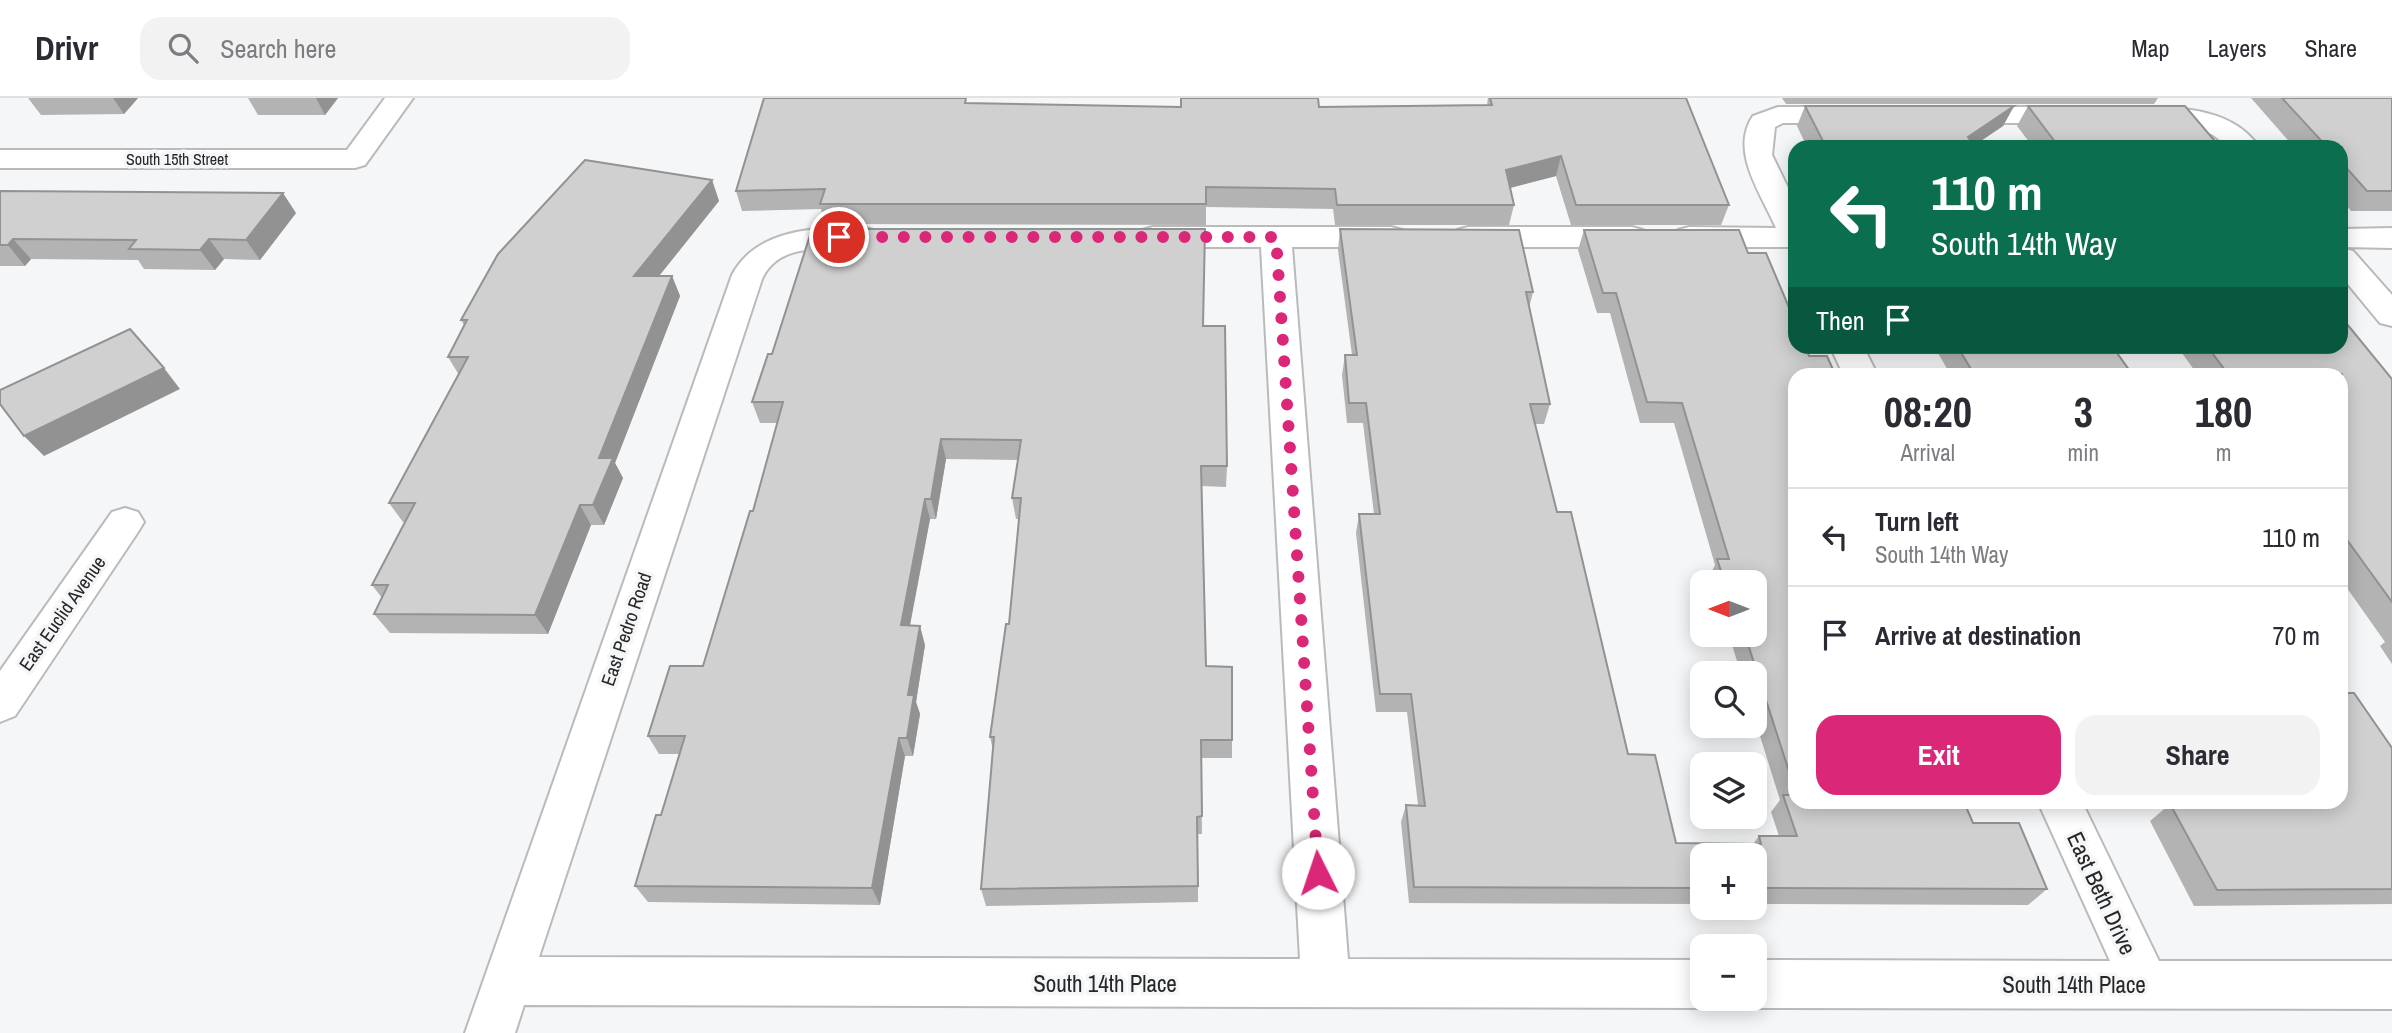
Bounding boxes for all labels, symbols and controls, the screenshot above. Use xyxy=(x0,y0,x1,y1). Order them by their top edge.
search box xyxy=(140,17,630,80)
text: Drivr xyxy=(35,26,98,70)
icon: search xyxy=(164,29,202,67)
text: Search here xyxy=(220,31,336,66)
text: Map xyxy=(2131,32,2169,64)
text: Layers xyxy=(2207,32,2266,64)
text: Share xyxy=(2304,32,2357,64)
street label: South 15th Street xyxy=(126,148,228,170)
text: 110 m xyxy=(1931,159,2043,225)
icon: left xyxy=(1816,168,1907,259)
pin xyxy=(809,207,869,267)
icon: arrive xyxy=(820,218,858,256)
text: South 14th Way xyxy=(1931,222,2117,265)
icon: arrive xyxy=(1879,301,1917,339)
text: Then xyxy=(1816,303,1865,338)
text: 08:20 xyxy=(1884,384,1972,440)
text: 3 xyxy=(2074,384,2093,440)
text: 180 xyxy=(2195,384,2252,440)
text: Arrival xyxy=(1901,437,1955,468)
text: min xyxy=(2068,437,2099,468)
text: m xyxy=(2216,437,2231,468)
text: Turn left xyxy=(1875,504,1959,539)
icon: left xyxy=(1816,518,1854,556)
text: 110 m xyxy=(2262,520,2320,555)
text: South 14th Way xyxy=(1875,539,2009,570)
street label: East Euclid Avenue xyxy=(13,550,111,676)
street label: East Pedro Road xyxy=(594,569,658,689)
north arrow xyxy=(1690,570,1768,648)
map controls xyxy=(1690,570,1767,1011)
icon: arrive xyxy=(1816,616,1854,654)
text: Arrive at destination xyxy=(1875,618,2081,653)
text: 70 m xyxy=(2273,618,2320,653)
button: search xyxy=(1690,661,1767,738)
button: Exit xyxy=(1816,715,2061,795)
button: Share xyxy=(2075,715,2320,795)
button: layers xyxy=(1690,752,1767,829)
street label: East Beth Drive xyxy=(2060,827,2144,959)
position arrow xyxy=(1281,836,1355,910)
button: + xyxy=(1690,843,1767,920)
button: − xyxy=(1690,934,1767,1011)
street label: South 14th Place xyxy=(1033,968,1177,999)
street label: South 14th Place xyxy=(2002,969,2146,1000)

